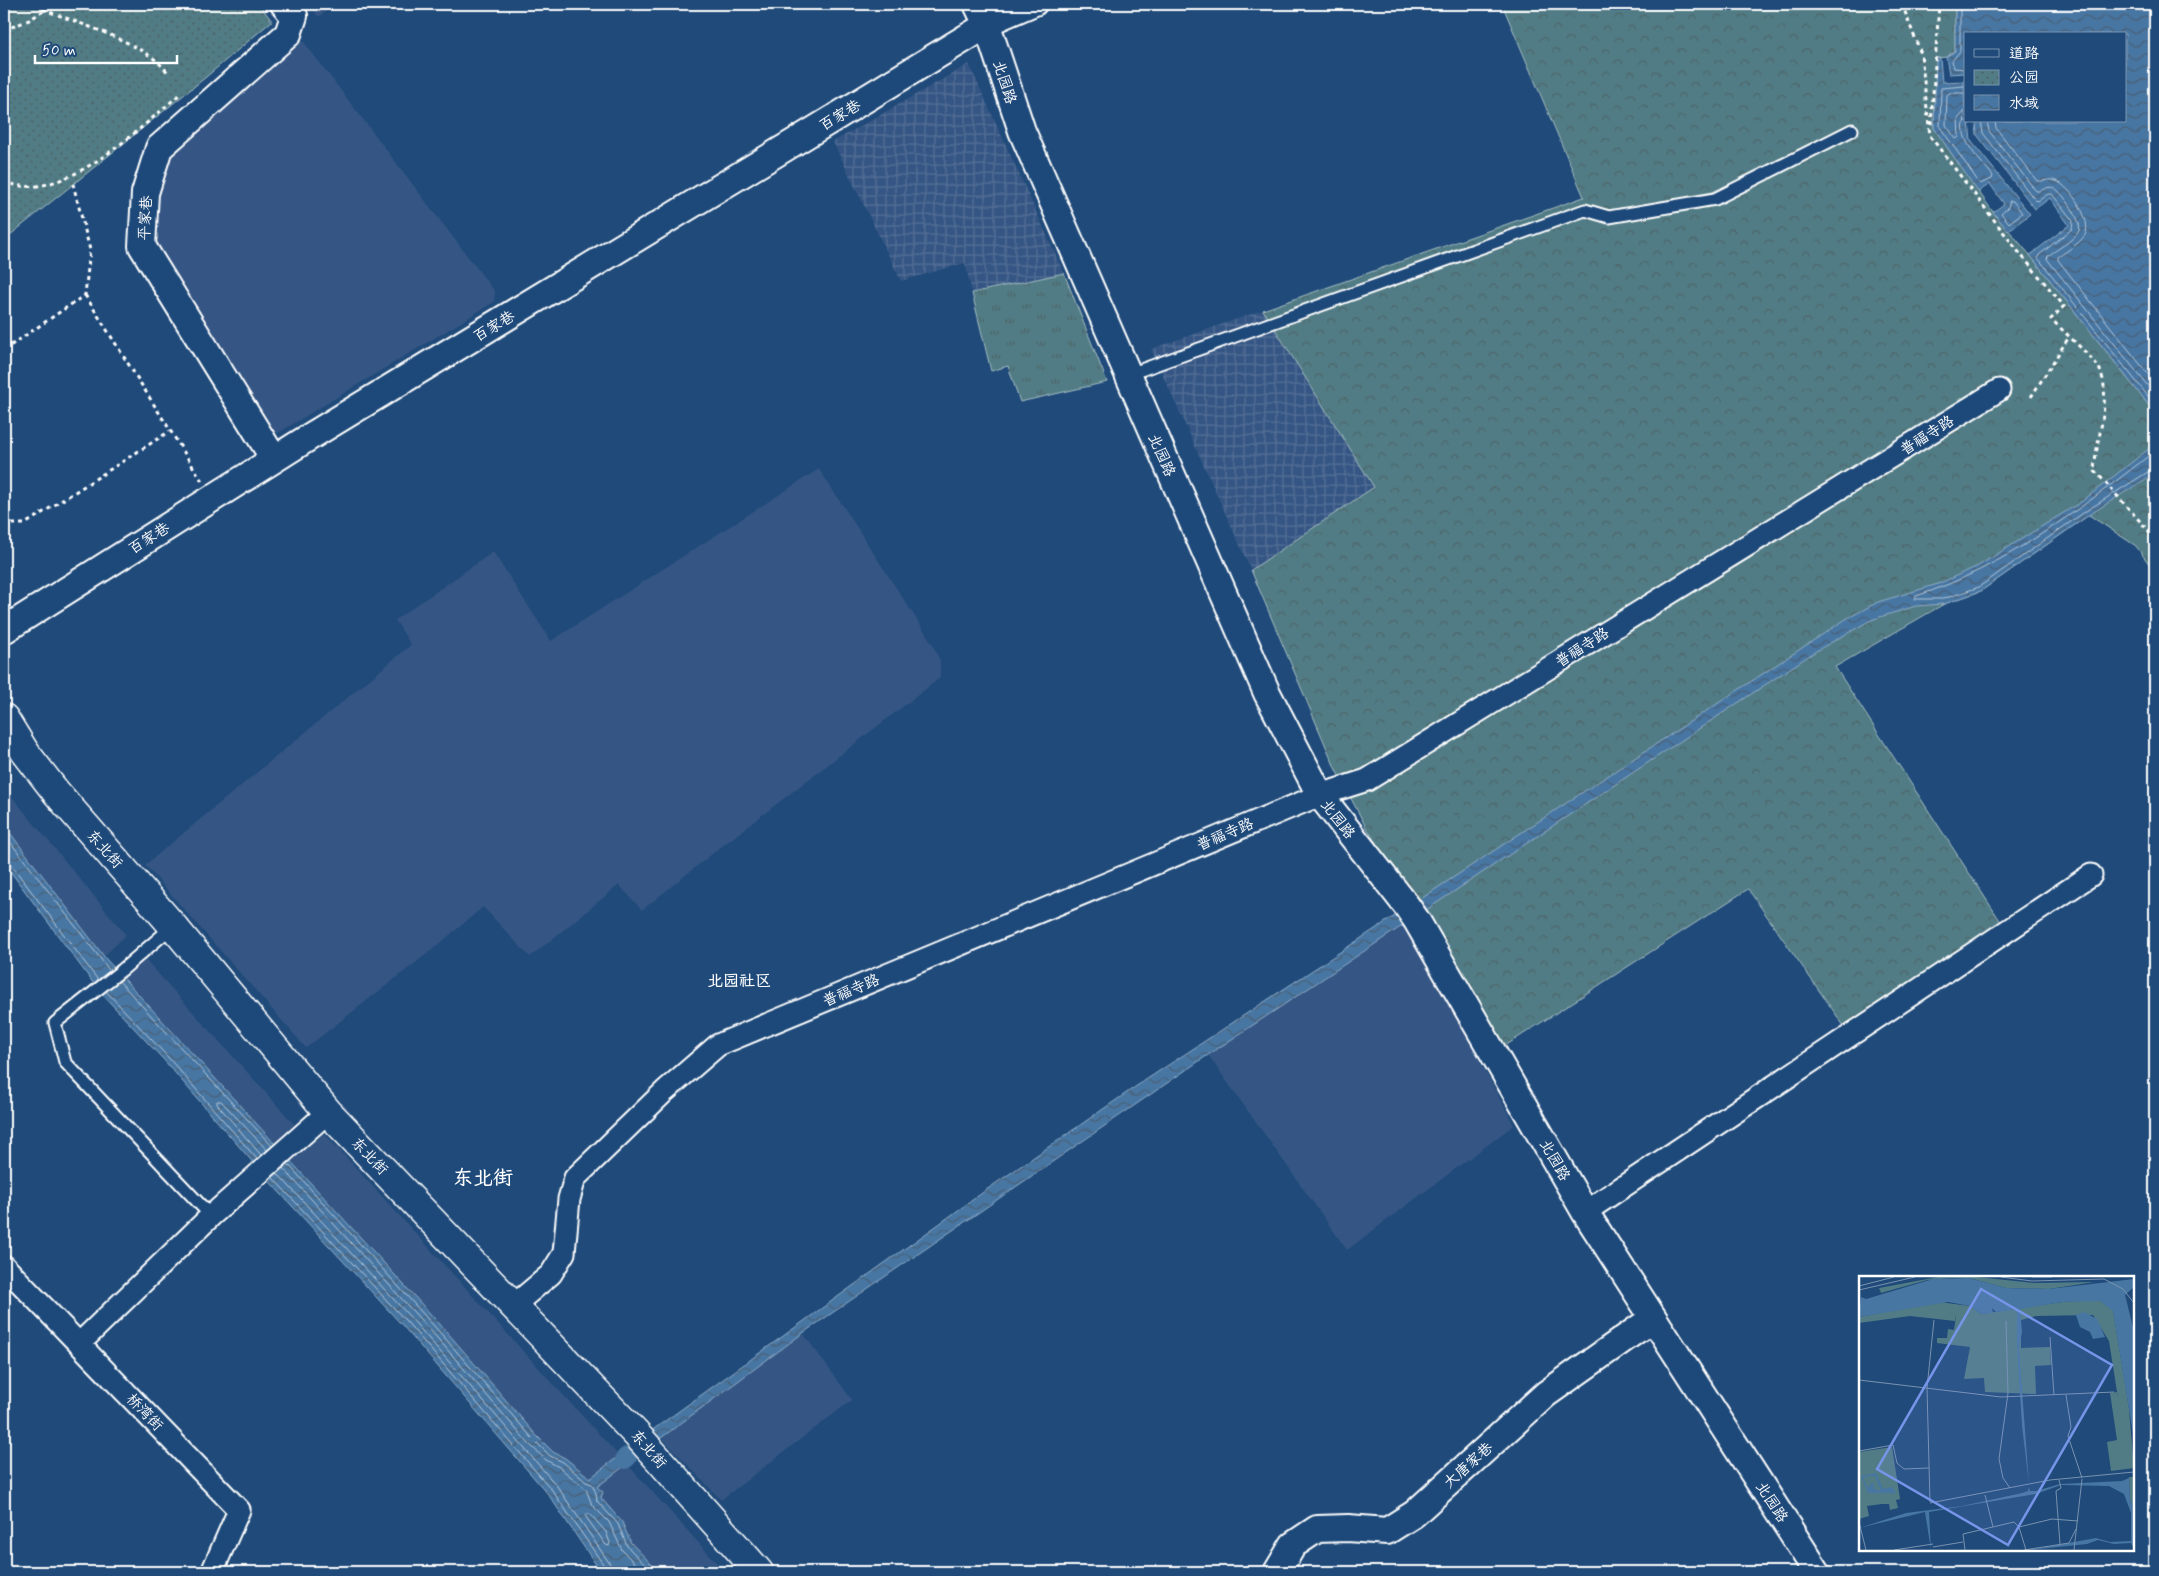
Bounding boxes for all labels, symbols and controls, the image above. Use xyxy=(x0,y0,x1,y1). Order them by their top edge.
scale bar xyxy=(35,32,178,64)
legend xyxy=(1964,32,2126,122)
text: 50 m xyxy=(42,41,76,61)
text: 道路 xyxy=(2009,44,2039,64)
street label: 北园路 xyxy=(988,58,1021,107)
text: 公园 xyxy=(2009,68,2039,88)
text: 水域 xyxy=(2009,94,2039,114)
street label: 百家巷 xyxy=(816,96,865,136)
street label: 平家巷 xyxy=(135,195,157,241)
street label: 百家巷 xyxy=(470,307,519,347)
street label: 普福寺路 xyxy=(1897,411,1958,460)
street label: 北园路 xyxy=(1143,431,1179,480)
street label: 百家巷 xyxy=(125,518,174,559)
street label: 普福寺路 xyxy=(1552,623,1613,672)
street label: 北园路 xyxy=(1315,796,1359,844)
street label: 普福寺路 xyxy=(1194,814,1257,856)
street label: 东北街 xyxy=(82,826,127,873)
street label: 普福寺路 xyxy=(820,970,883,1012)
district label: 北园社区 xyxy=(707,971,771,992)
street label: 东北街 xyxy=(346,1134,392,1180)
street label: 北园路 xyxy=(1534,1136,1574,1185)
district label: 东北街 xyxy=(453,1165,513,1192)
inset map xyxy=(1859,1276,2134,1551)
street label: 桥湾街 xyxy=(121,1390,167,1436)
street label: 东北街 xyxy=(626,1426,671,1473)
street label: 大唐家巷 xyxy=(1440,1438,1498,1493)
street label: 北园路 xyxy=(1751,1478,1792,1527)

